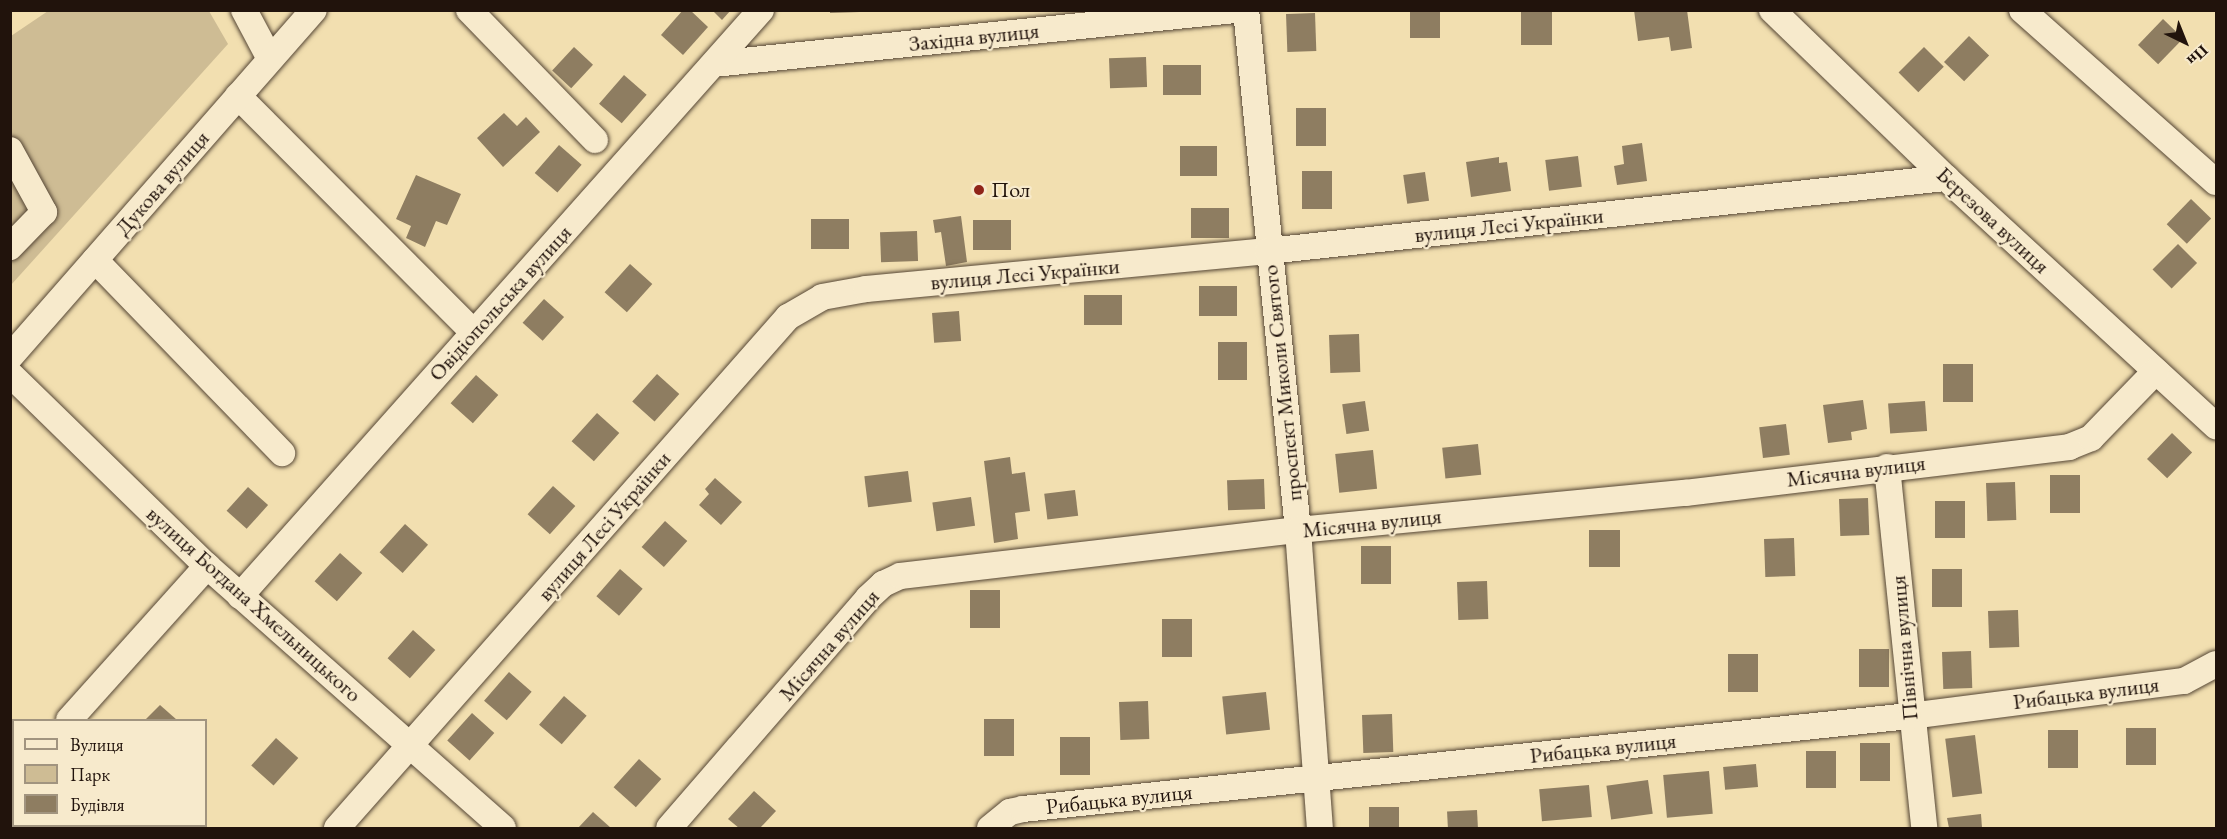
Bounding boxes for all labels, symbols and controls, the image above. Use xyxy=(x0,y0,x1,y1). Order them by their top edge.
north arrow xyxy=(2155,12,2215,72)
street label: Західна вулиця xyxy=(908,17,1040,57)
text: Пн xyxy=(2182,40,2213,71)
street label: Дукова вулиця xyxy=(109,125,215,241)
street label: Березова вулиця xyxy=(1931,161,2055,279)
place label: Пол xyxy=(991,177,1030,203)
marker: Пол xyxy=(972,183,986,197)
street label: вулиця Лесі Українки xyxy=(1413,202,1605,248)
street label: Овідіопольська вулиця xyxy=(423,220,577,386)
street label: вулиця Лесі Українки xyxy=(929,253,1121,295)
street label: проспект Миколи Святого xyxy=(1256,264,1308,502)
street label: вулиця Лесі Українки xyxy=(532,446,676,606)
street label: Місячна вулиця xyxy=(1785,449,1927,493)
street label: вулиця Богдана Хмельницького xyxy=(141,501,367,707)
street label: Місячна вулиця xyxy=(1301,503,1443,543)
street label: Північна вулиця xyxy=(1885,574,1923,722)
street label: Місячна вулиця xyxy=(773,584,885,706)
street label: Рибацька вулиця xyxy=(2011,671,2161,715)
legend xyxy=(12,719,207,827)
street label: Рибацька вулиця xyxy=(1528,727,1678,769)
text: Вулиця xyxy=(70,733,123,756)
text: Парк xyxy=(70,763,110,786)
street label: Рибацька вулиця xyxy=(1044,778,1194,820)
text: Будівля xyxy=(70,793,125,816)

